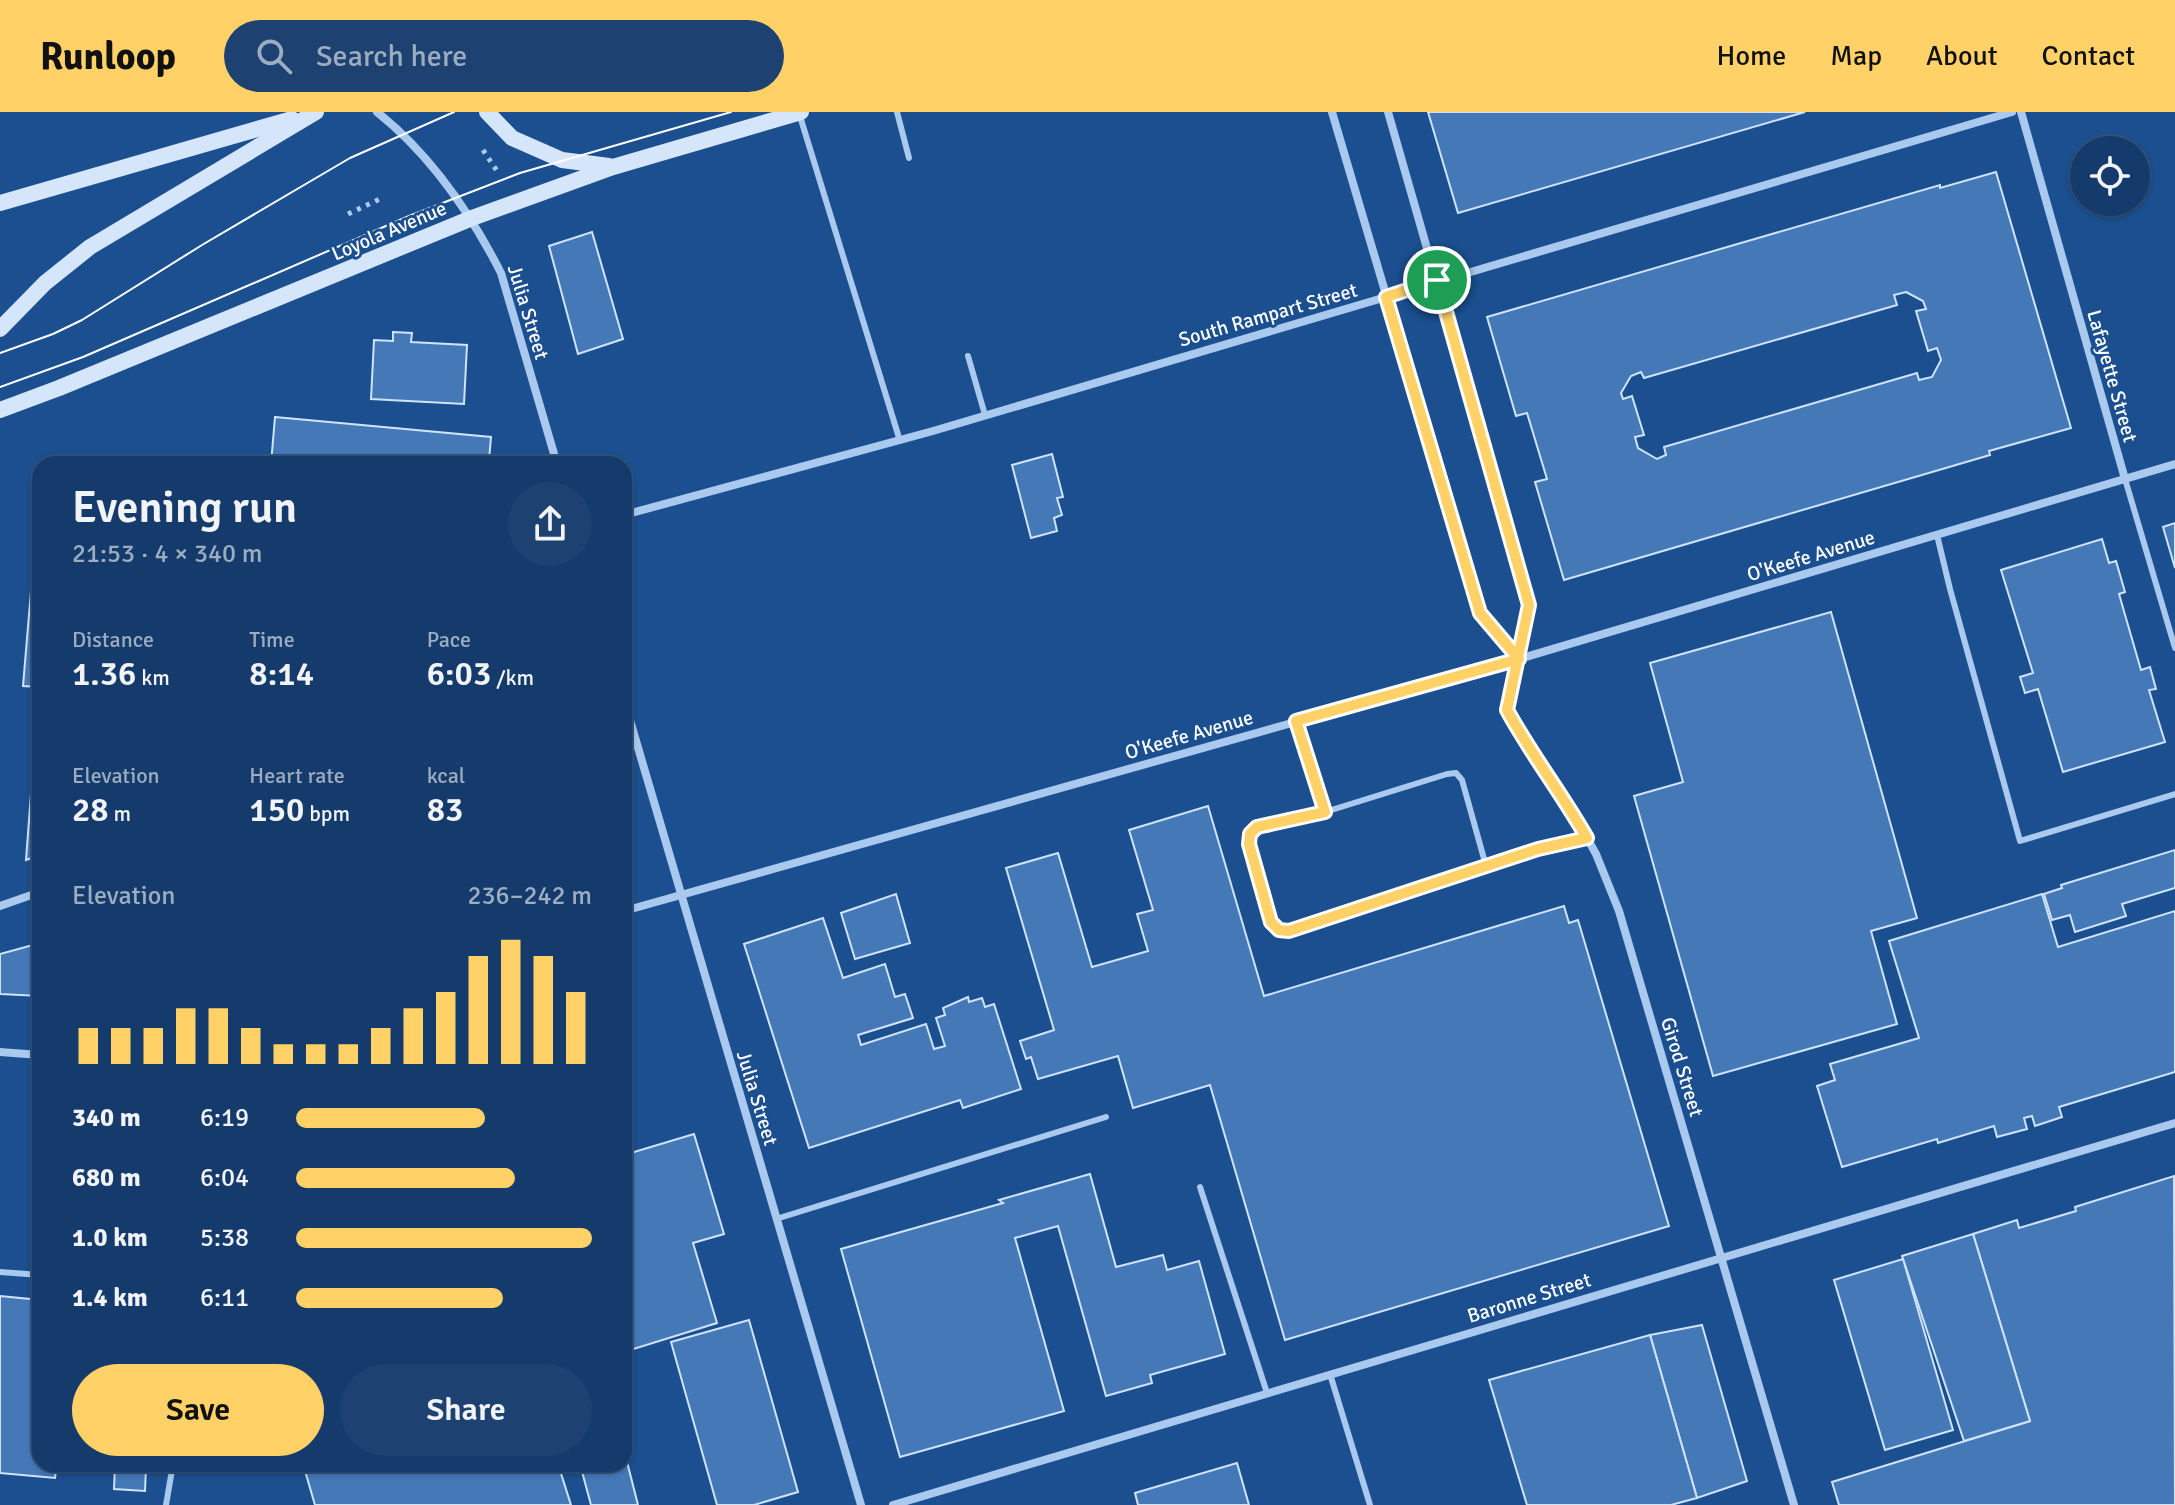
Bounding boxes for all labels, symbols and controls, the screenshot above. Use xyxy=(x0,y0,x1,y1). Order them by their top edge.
search box xyxy=(224,20,784,92)
text: Runloop xyxy=(40,33,176,80)
icon: search xyxy=(252,34,296,78)
text: Search here xyxy=(316,38,467,75)
text: Home xyxy=(1717,39,1786,73)
text: Map xyxy=(1830,39,1882,73)
text: About xyxy=(1926,39,1998,73)
text: Contact xyxy=(2042,39,2135,73)
map controls xyxy=(2070,136,2150,216)
button: locate xyxy=(2070,136,2150,216)
street label: Loyola Avenue xyxy=(328,196,450,266)
pin xyxy=(1403,246,1471,314)
icon: arrive xyxy=(1415,258,1459,302)
street label: Julia Street xyxy=(502,262,554,362)
street label: South Rampart Street xyxy=(1176,278,1360,352)
street label: Lafayette Street xyxy=(2081,307,2143,445)
text: Evening run xyxy=(72,481,297,535)
button: share xyxy=(508,482,592,566)
street label: O'Keefe Avenue xyxy=(1744,525,1878,587)
text: 21:53 · 4 × 340 m xyxy=(72,538,263,570)
text: Distance xyxy=(72,626,154,653)
text: Time xyxy=(249,626,295,653)
text: Pace xyxy=(427,626,471,653)
text: 1.36 xyxy=(72,653,136,695)
text: 8:14 xyxy=(249,653,314,695)
text: 6:03 xyxy=(427,653,491,695)
text: km xyxy=(136,664,170,691)
text: /km xyxy=(491,664,534,691)
street label: O'Keefe Avenue xyxy=(1122,705,1256,765)
text: Elevation xyxy=(72,762,160,789)
text: Heart rate xyxy=(249,762,345,789)
text: kcal xyxy=(427,762,465,789)
text: 28 xyxy=(72,789,109,831)
text: 150 xyxy=(249,789,304,831)
text: 83 xyxy=(427,789,463,831)
text: m xyxy=(109,800,131,827)
text: bpm xyxy=(304,800,350,827)
text: Elevation xyxy=(72,880,176,912)
text: 236–242 m xyxy=(468,880,592,912)
street label: Girod Street xyxy=(1655,1014,1709,1120)
street label: Julia Street xyxy=(731,1048,783,1148)
text: 340 m xyxy=(72,1102,141,1134)
text: 6:19 xyxy=(200,1102,249,1134)
text: 680 m xyxy=(72,1162,141,1194)
text: 6:04 xyxy=(200,1162,249,1194)
text: 1.0 km xyxy=(72,1222,148,1254)
text: 5:38 xyxy=(200,1222,249,1254)
street label: Baronne Street xyxy=(1464,1267,1594,1329)
text: 1.4 km xyxy=(72,1282,148,1314)
text: 6:11 xyxy=(200,1282,249,1314)
button: Save xyxy=(72,1364,324,1456)
button: Share xyxy=(340,1364,592,1456)

